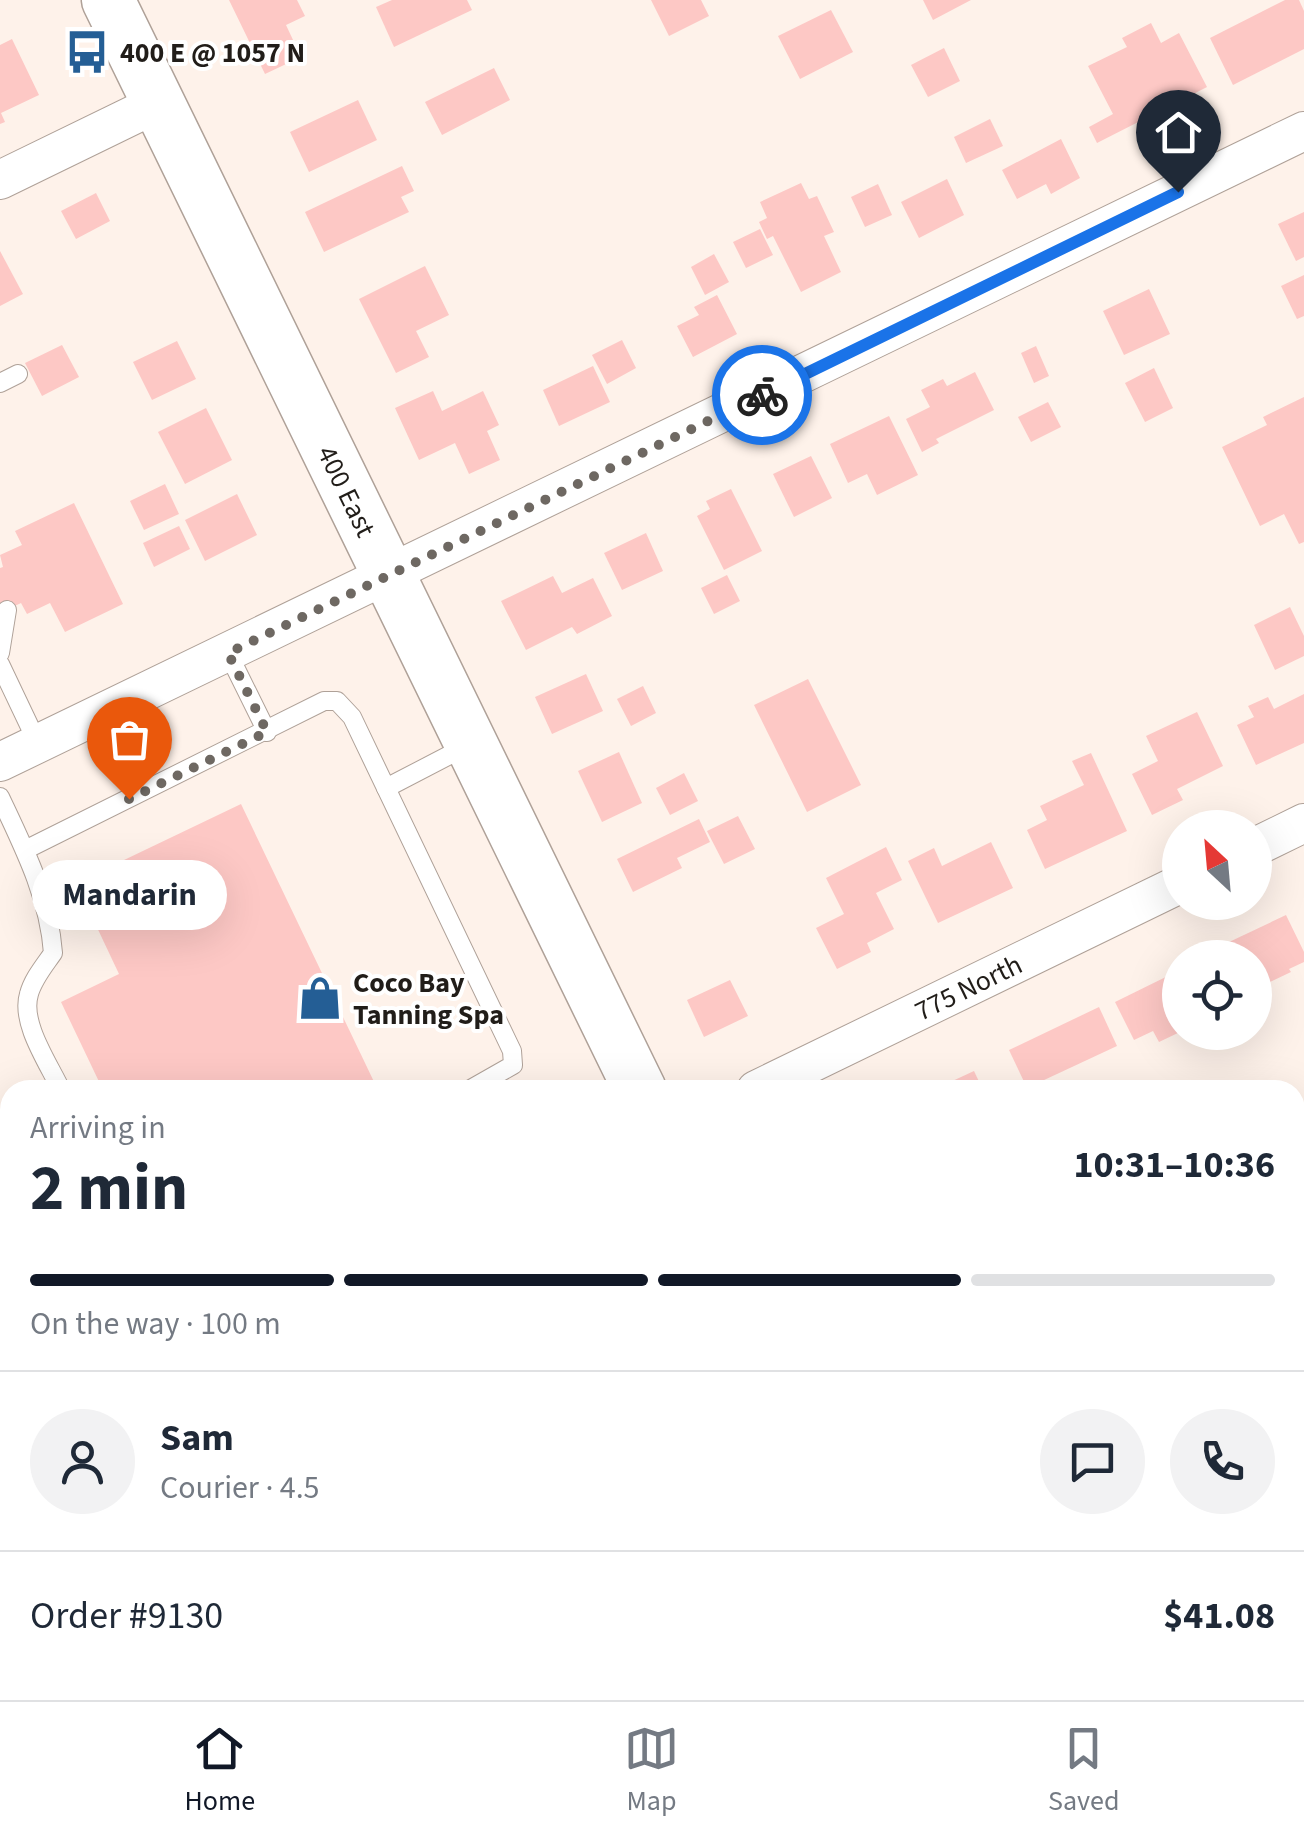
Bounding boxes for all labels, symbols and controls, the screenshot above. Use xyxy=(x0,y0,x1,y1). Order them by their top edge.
bus stop icon: 400 E @ 1057 N xyxy=(63,28,111,76)
place label: 400 E @ 1057 N xyxy=(120,33,305,73)
pin xyxy=(1136,90,1221,193)
icon: home xyxy=(1151,105,1206,160)
courier xyxy=(712,345,812,445)
icon: bike xyxy=(735,368,790,423)
street label: 400 East xyxy=(307,439,386,544)
pin xyxy=(87,697,172,800)
icon: bag xyxy=(102,712,157,767)
north arrow xyxy=(1162,810,1272,920)
map controls xyxy=(1162,810,1272,1050)
callout: Mandarin xyxy=(32,859,226,929)
text: Mandarin xyxy=(62,872,197,918)
button: locate xyxy=(1162,940,1272,1050)
street label: 775 North xyxy=(908,945,1029,1031)
place label: Coco Bay Tanning Spa xyxy=(353,963,504,1035)
shop icon: Coco Bay Tanning Spa xyxy=(296,974,344,1022)
text: Arriving in xyxy=(30,1105,166,1151)
text: 10:31–10:36 xyxy=(1073,1138,1275,1192)
text: 2 min xyxy=(30,1142,188,1235)
text: On the way · 100 m xyxy=(30,1301,281,1347)
button: person xyxy=(30,1409,135,1514)
button: chat xyxy=(1040,1409,1145,1514)
button: phone xyxy=(1170,1409,1275,1514)
text: Sam xyxy=(160,1411,234,1465)
text: Courier · 4.5 xyxy=(160,1465,320,1511)
text: Order #9130 xyxy=(30,1589,223,1643)
text: $41.08 xyxy=(1163,1589,1275,1643)
tab: Home xyxy=(184,1721,255,1821)
tab: Map xyxy=(624,1721,679,1821)
tab: Saved xyxy=(1048,1721,1119,1821)

